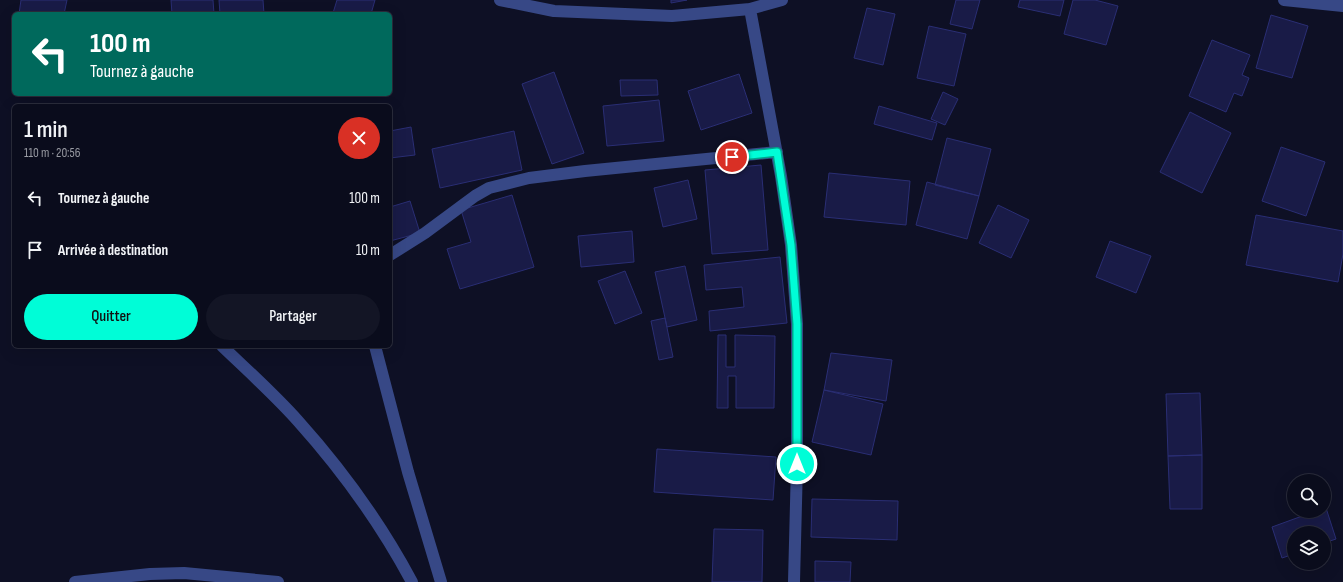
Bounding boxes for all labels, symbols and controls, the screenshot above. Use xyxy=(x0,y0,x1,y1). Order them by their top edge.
text: 100 m xyxy=(90,27,151,60)
icon: left xyxy=(24,28,76,80)
text: Tournez à gauche xyxy=(90,61,194,82)
text: 1 min xyxy=(24,115,68,144)
button: close xyxy=(338,117,380,159)
pin xyxy=(715,140,749,174)
text: 110 m · 20:56 xyxy=(24,145,80,161)
icon: arrive xyxy=(721,146,743,168)
icon: left xyxy=(24,187,46,209)
text: Tournez à gauche xyxy=(58,189,149,208)
text: 100 m xyxy=(349,189,380,208)
icon: arrive xyxy=(24,239,46,261)
text: Arrivée à destination xyxy=(58,241,168,260)
text: 10 m xyxy=(356,241,380,260)
button: Quitter xyxy=(24,294,198,340)
button: Partager xyxy=(206,294,380,340)
position arrow xyxy=(776,443,818,485)
map controls xyxy=(1287,474,1331,570)
button: search xyxy=(1287,474,1331,518)
button: layers xyxy=(1287,526,1331,570)

